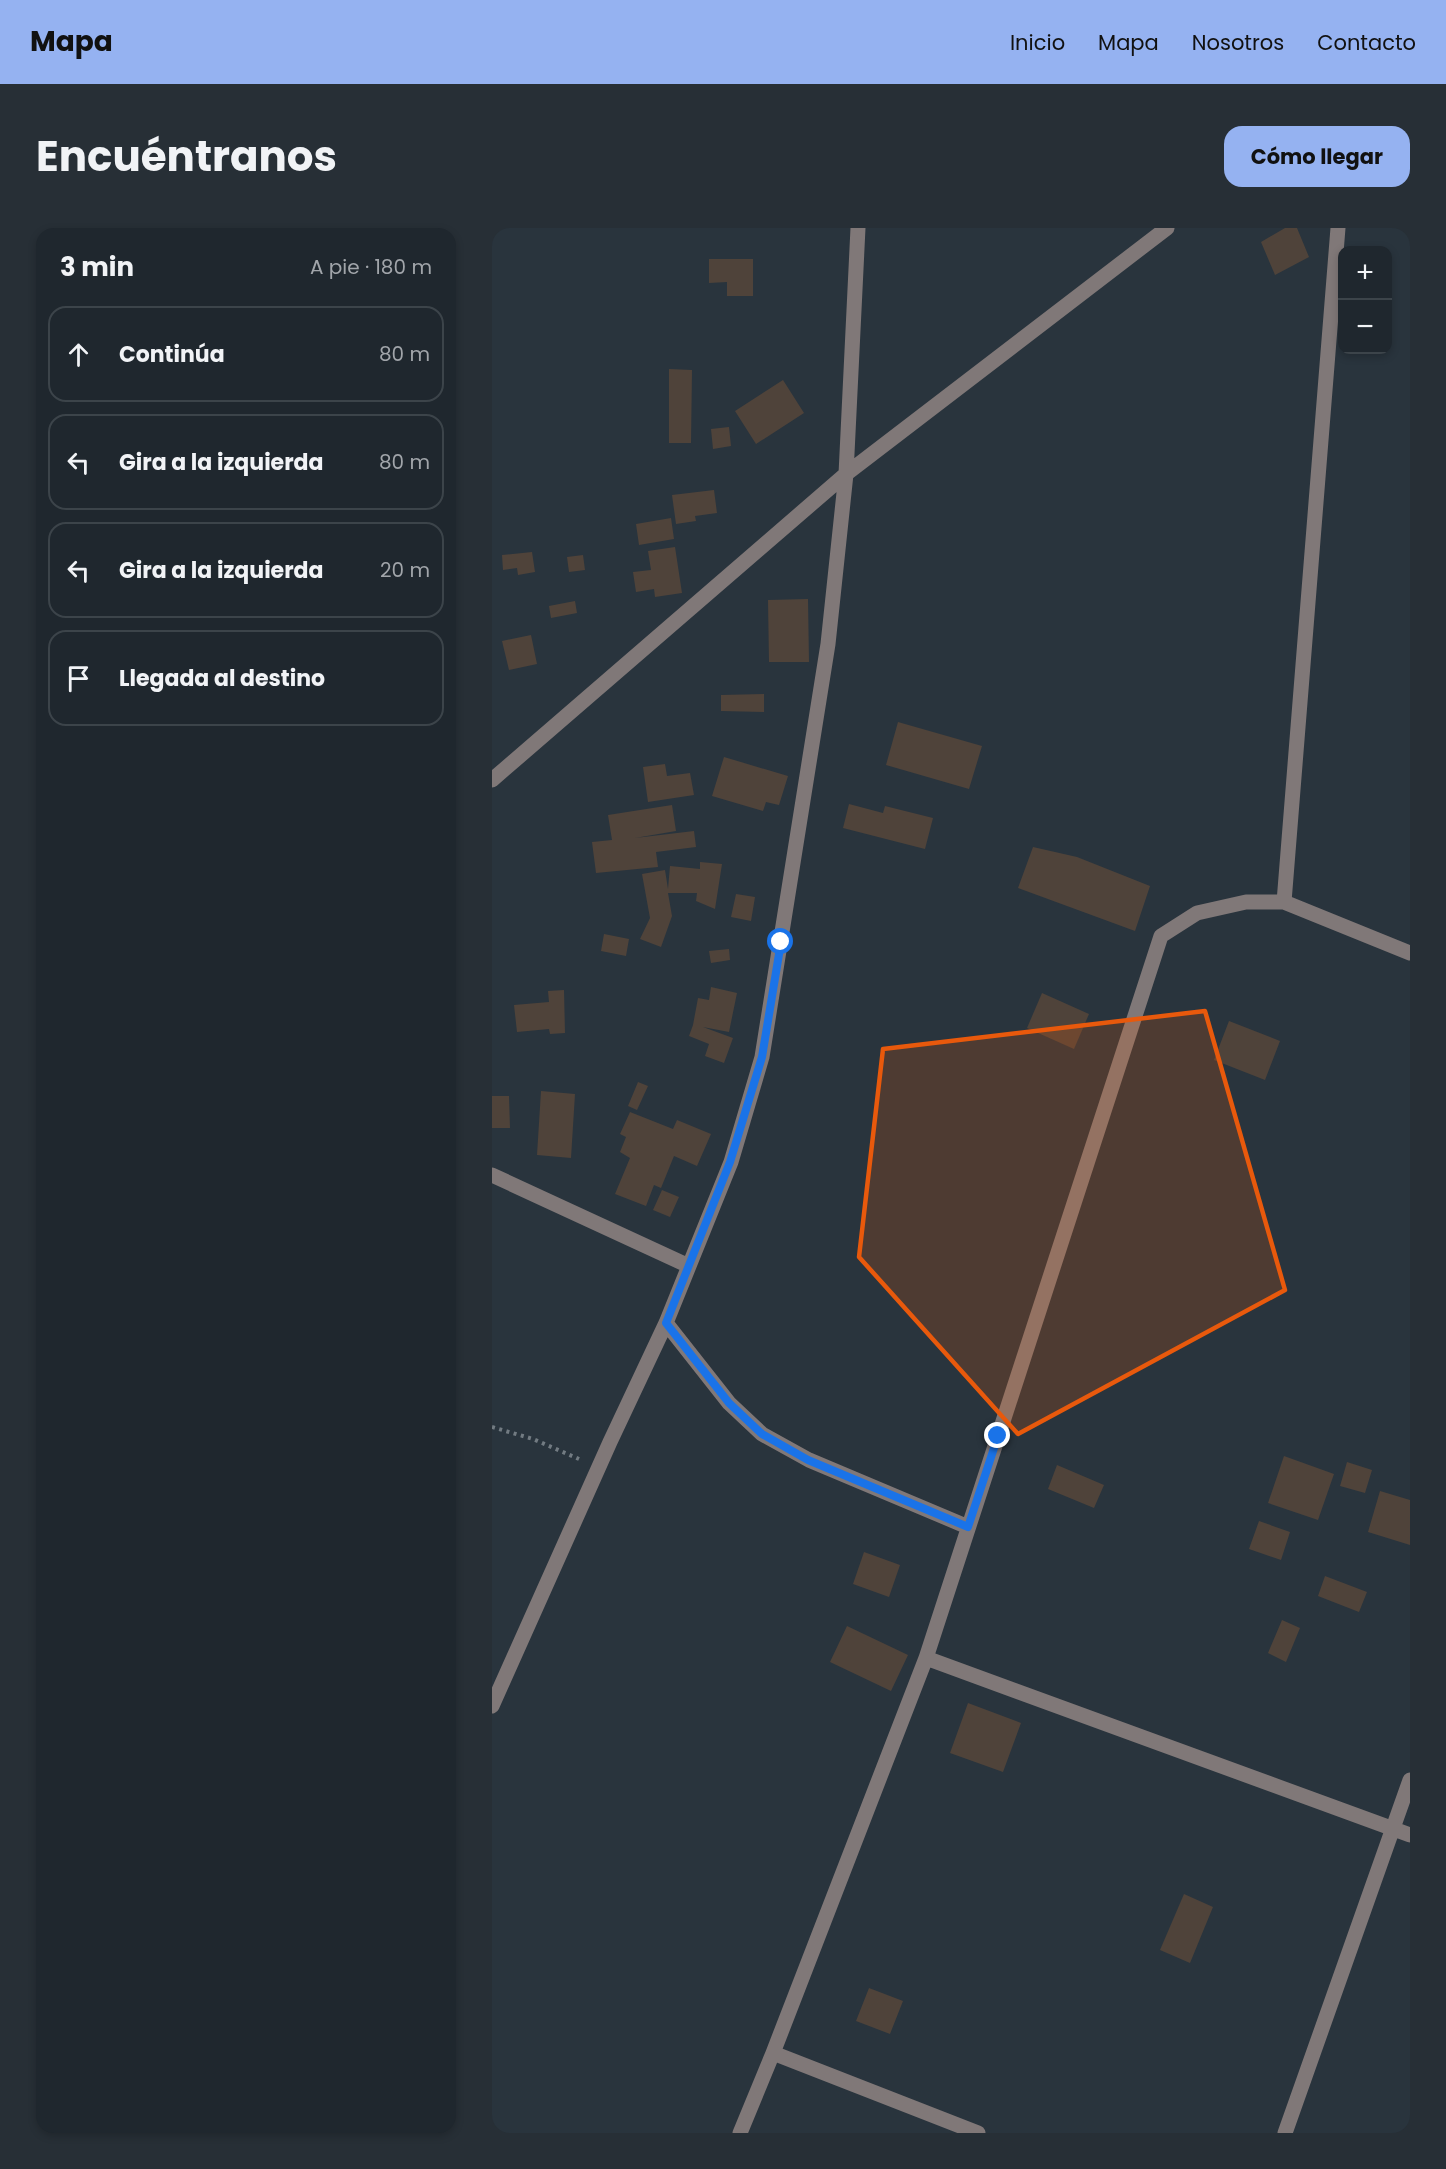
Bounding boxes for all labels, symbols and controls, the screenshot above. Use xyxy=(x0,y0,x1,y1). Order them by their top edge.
text: Mapa xyxy=(30,22,113,61)
text: Inicio xyxy=(1010,28,1065,57)
text: Mapa xyxy=(1098,28,1159,57)
text: Nosotros xyxy=(1192,28,1284,57)
text: Contacto xyxy=(1317,28,1416,57)
button: Cómo llegar xyxy=(1224,126,1410,187)
text: Encuéntranos xyxy=(36,127,337,186)
map controls xyxy=(1338,246,1392,354)
button: + xyxy=(1338,246,1392,300)
text: 3 min xyxy=(60,249,134,285)
text: A pie · 180 m xyxy=(310,253,432,281)
button: − xyxy=(1338,300,1392,354)
icon: ahead xyxy=(62,338,95,371)
text: Continúa xyxy=(119,339,225,370)
text: 80 m xyxy=(379,340,430,368)
icon: left xyxy=(62,446,95,479)
text: Gira a la izquierda xyxy=(119,447,323,478)
text: 80 m xyxy=(379,448,430,476)
icon: left xyxy=(62,554,95,587)
text: Gira a la izquierda xyxy=(119,555,323,586)
text: 20 m xyxy=(380,556,430,584)
icon: arrive xyxy=(62,662,95,695)
text: Llegada al destino xyxy=(119,663,325,694)
route start xyxy=(767,928,793,954)
route end xyxy=(984,1422,1010,1448)

